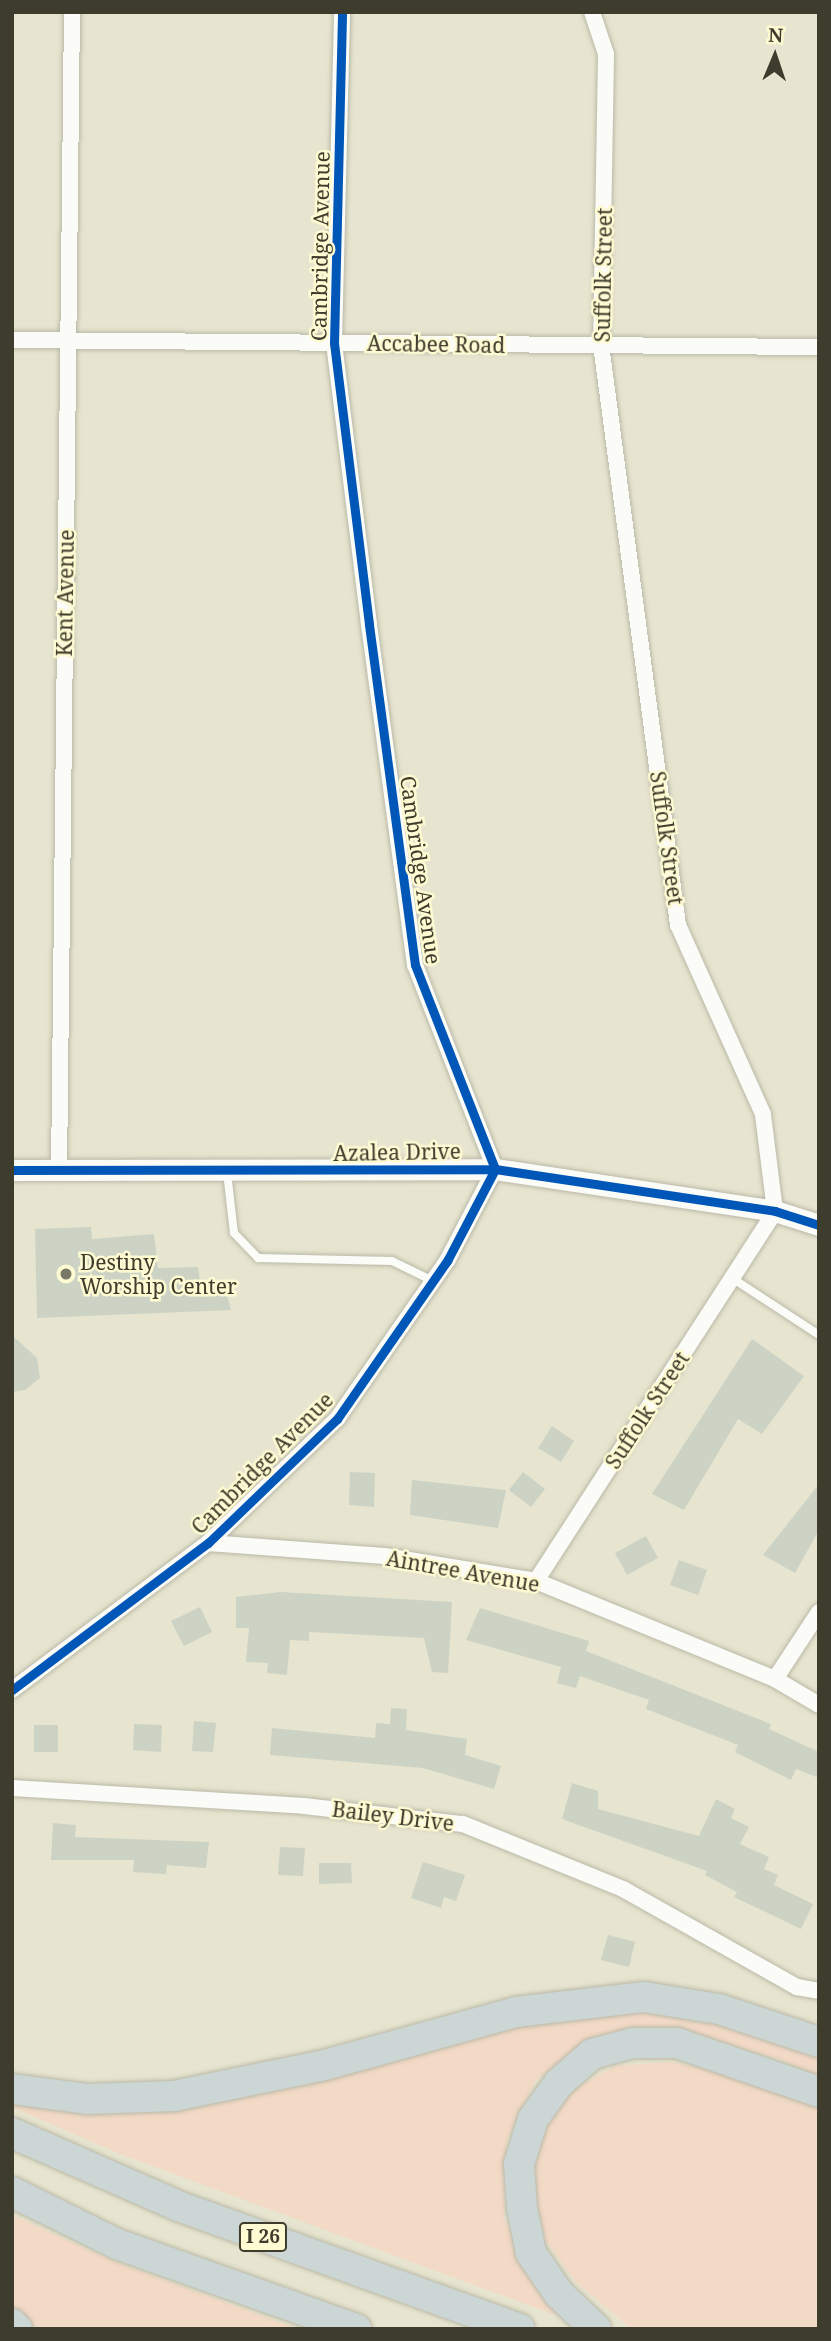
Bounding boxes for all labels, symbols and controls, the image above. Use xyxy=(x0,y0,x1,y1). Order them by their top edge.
north arrow xyxy=(740,21,810,91)
text: N xyxy=(768,22,784,48)
street label: Cambridge Avenue xyxy=(306,151,334,341)
street label: Suffolk Street xyxy=(589,208,617,342)
street label: Accabee Road xyxy=(367,330,505,358)
street label: Kent Avenue xyxy=(51,529,79,657)
street label: Suffolk Street xyxy=(645,770,689,906)
street label: Cambridge Avenue xyxy=(395,774,447,966)
street label: Azalea Drive xyxy=(333,1138,461,1166)
place label: Destiny Worship Center xyxy=(80,1249,237,1299)
marker: Destiny Worship Center xyxy=(58,1266,74,1282)
street label: Suffolk Street xyxy=(600,1347,694,1473)
street label: Cambridge Avenue xyxy=(186,1387,338,1539)
street label: Aintree Avenue xyxy=(384,1545,542,1597)
street label: Bailey Drive xyxy=(331,1796,455,1836)
road number: I 26 xyxy=(238,2222,288,2252)

